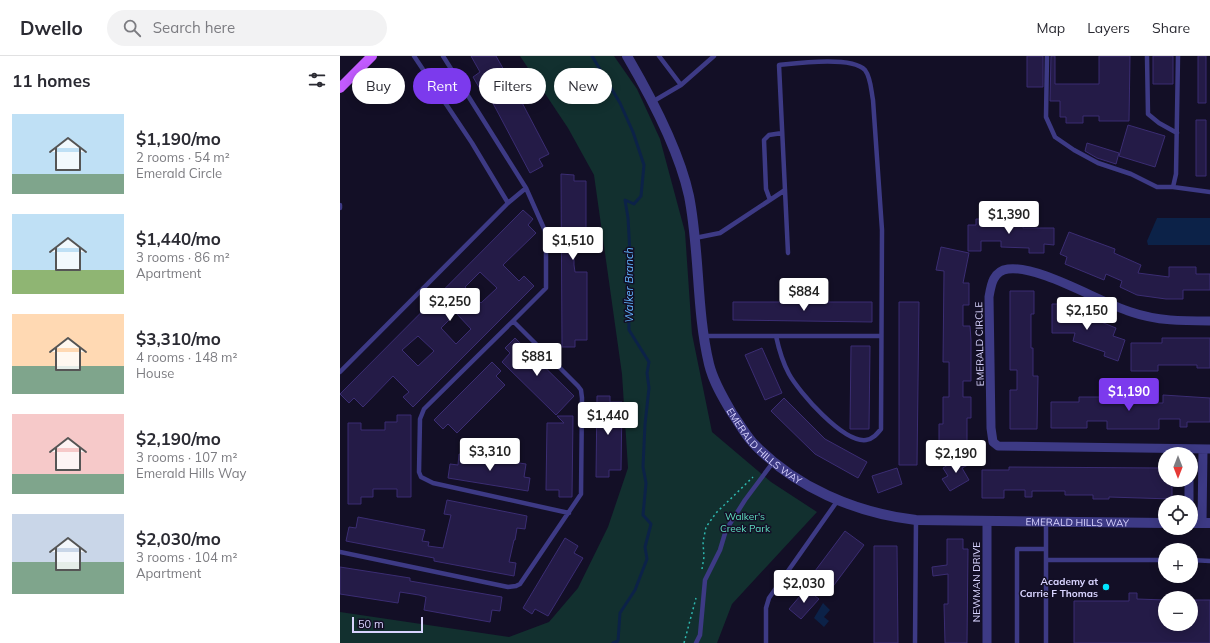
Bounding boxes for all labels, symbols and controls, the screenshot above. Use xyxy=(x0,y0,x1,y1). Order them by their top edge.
search box xyxy=(107,10,387,46)
text: Dwello xyxy=(20,16,83,40)
icon: search xyxy=(121,17,143,39)
text: Search here xyxy=(153,18,235,37)
text: Map xyxy=(1036,19,1065,37)
text: Layers xyxy=(1087,19,1130,37)
text: Share xyxy=(1152,19,1190,37)
chip: Buy xyxy=(352,68,405,104)
chip: Rent xyxy=(413,68,471,104)
chip: Filters xyxy=(479,68,546,104)
chip: New xyxy=(554,68,612,104)
icon: filters xyxy=(306,69,328,91)
text: 11 homes xyxy=(12,70,91,91)
text: $1,190/mo xyxy=(136,128,221,149)
icon: home xyxy=(44,130,92,178)
text: 2 rooms · 54 m² xyxy=(136,149,230,165)
text: Emerald Circle xyxy=(136,165,222,181)
pin: $1,390 xyxy=(976,201,1042,235)
text: $1,390 xyxy=(988,206,1030,222)
pin: $1,510 xyxy=(540,227,606,261)
text: $1,440/mo xyxy=(136,228,221,249)
icon: home xyxy=(44,230,92,278)
text: $1,510 xyxy=(552,232,594,248)
water label: Walker Branch xyxy=(622,247,636,323)
text: 3 rooms · 86 m² xyxy=(136,249,230,265)
text: Apartment xyxy=(136,265,201,281)
pin: $884 xyxy=(780,278,828,312)
text: $884 xyxy=(788,283,820,299)
pin: $2,250 xyxy=(417,288,483,322)
text: $2,250 xyxy=(429,293,471,309)
pin: $2,150 xyxy=(1054,297,1120,331)
street label: EMERALD CIRCLE xyxy=(972,302,987,386)
text: $2,150 xyxy=(1066,302,1108,318)
text: $3,310/mo xyxy=(136,328,221,349)
icon: home xyxy=(44,330,92,378)
pin: $881 xyxy=(513,343,561,377)
text: $881 xyxy=(521,348,553,364)
text: 4 rooms · 148 m² xyxy=(136,349,237,365)
text: House xyxy=(136,365,174,381)
pin: $1,190 xyxy=(1096,378,1162,412)
text: $1,190 xyxy=(1108,383,1150,399)
pin: $1,440 xyxy=(575,402,641,436)
street label: EMERALD HILLS WAY xyxy=(723,406,805,488)
text: $1,440 xyxy=(587,407,629,423)
text: $2,190/mo xyxy=(136,428,221,449)
icon: home xyxy=(44,430,92,478)
pin: $3,310 xyxy=(457,438,523,472)
pin: $2,190 xyxy=(923,440,989,474)
text: $3,310 xyxy=(469,443,511,459)
text: $2,190 xyxy=(935,445,977,461)
north arrow xyxy=(1158,447,1198,487)
map controls xyxy=(1158,447,1198,631)
text: 3 rooms · 107 m² xyxy=(136,449,237,465)
text: Emerald Hills Way xyxy=(136,465,246,481)
button: locate xyxy=(1158,495,1198,535)
park label: Walker's Creek Park xyxy=(720,510,771,535)
street label: EMERALD HILLS WAY xyxy=(1025,515,1130,530)
text: $2,030/mo xyxy=(136,528,221,549)
icon: home xyxy=(44,530,92,578)
street label: NEWMAN DRIVE xyxy=(970,542,983,622)
button: + xyxy=(1158,543,1198,583)
text: 3 rooms · 104 m² xyxy=(136,549,237,565)
text: Apartment xyxy=(136,565,201,581)
pin: $2,030 xyxy=(771,570,837,604)
text: $2,030 xyxy=(783,575,825,591)
place label: Academy at Carrie F Thomas xyxy=(1020,575,1098,600)
marker: Academy at Carrie F Thomas xyxy=(1101,582,1111,592)
button: − xyxy=(1158,591,1198,631)
scale bar xyxy=(352,615,423,634)
text: 50 m xyxy=(358,617,384,631)

